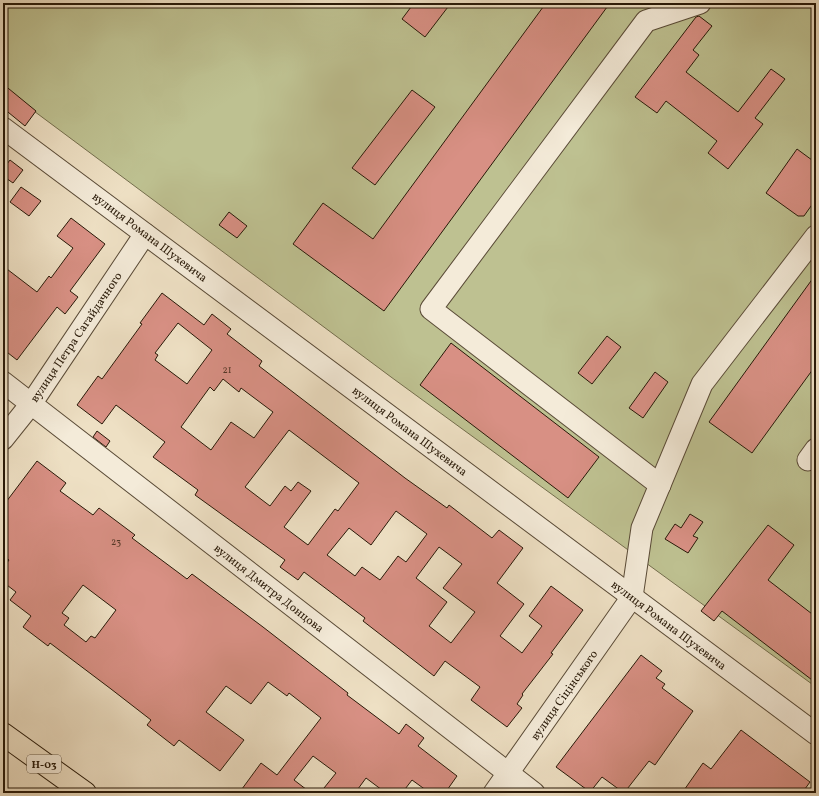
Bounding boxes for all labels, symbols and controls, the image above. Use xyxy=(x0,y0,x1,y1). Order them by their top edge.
street label: вулиця Романа Шухевича xyxy=(89,189,210,286)
street label: вулиця Петра Сагайдачного xyxy=(27,269,126,406)
house number: 21 xyxy=(222,363,232,377)
street label: вулиця Романа Шухевича xyxy=(349,383,470,480)
house number: 23 xyxy=(111,535,121,549)
street label: вулиця Дмитра Донцова xyxy=(210,541,327,637)
street label: вулиця Романа Шухевича xyxy=(608,577,729,674)
street label: вулиця Сіцінського xyxy=(528,647,602,744)
road number: Н-03 xyxy=(27,755,61,773)

